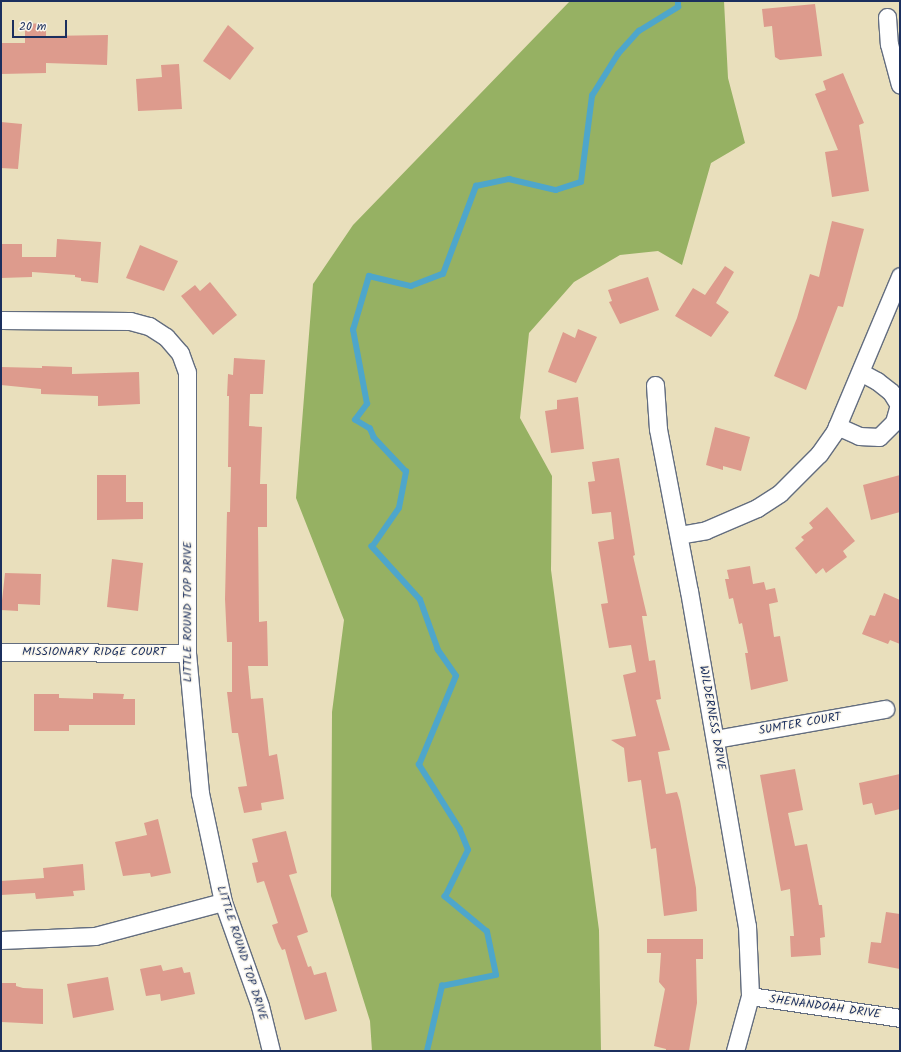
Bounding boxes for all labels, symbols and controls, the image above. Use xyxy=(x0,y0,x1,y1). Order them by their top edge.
scale bar xyxy=(14,12,69,38)
text: 20 m xyxy=(19,17,46,36)
street label: LITTLE ROUND TOP DRIVE xyxy=(181,542,195,682)
street label: MISSIONARY RIDGE COURT xyxy=(22,645,166,659)
street label: WILDERNESS DRIVE xyxy=(696,665,728,771)
street label: SUMTER COURT xyxy=(758,710,842,738)
street label: LITTLE ROUND TOP DRIVE xyxy=(213,884,271,1022)
street label: SHENANDOAH DRIVE xyxy=(768,992,882,1022)

